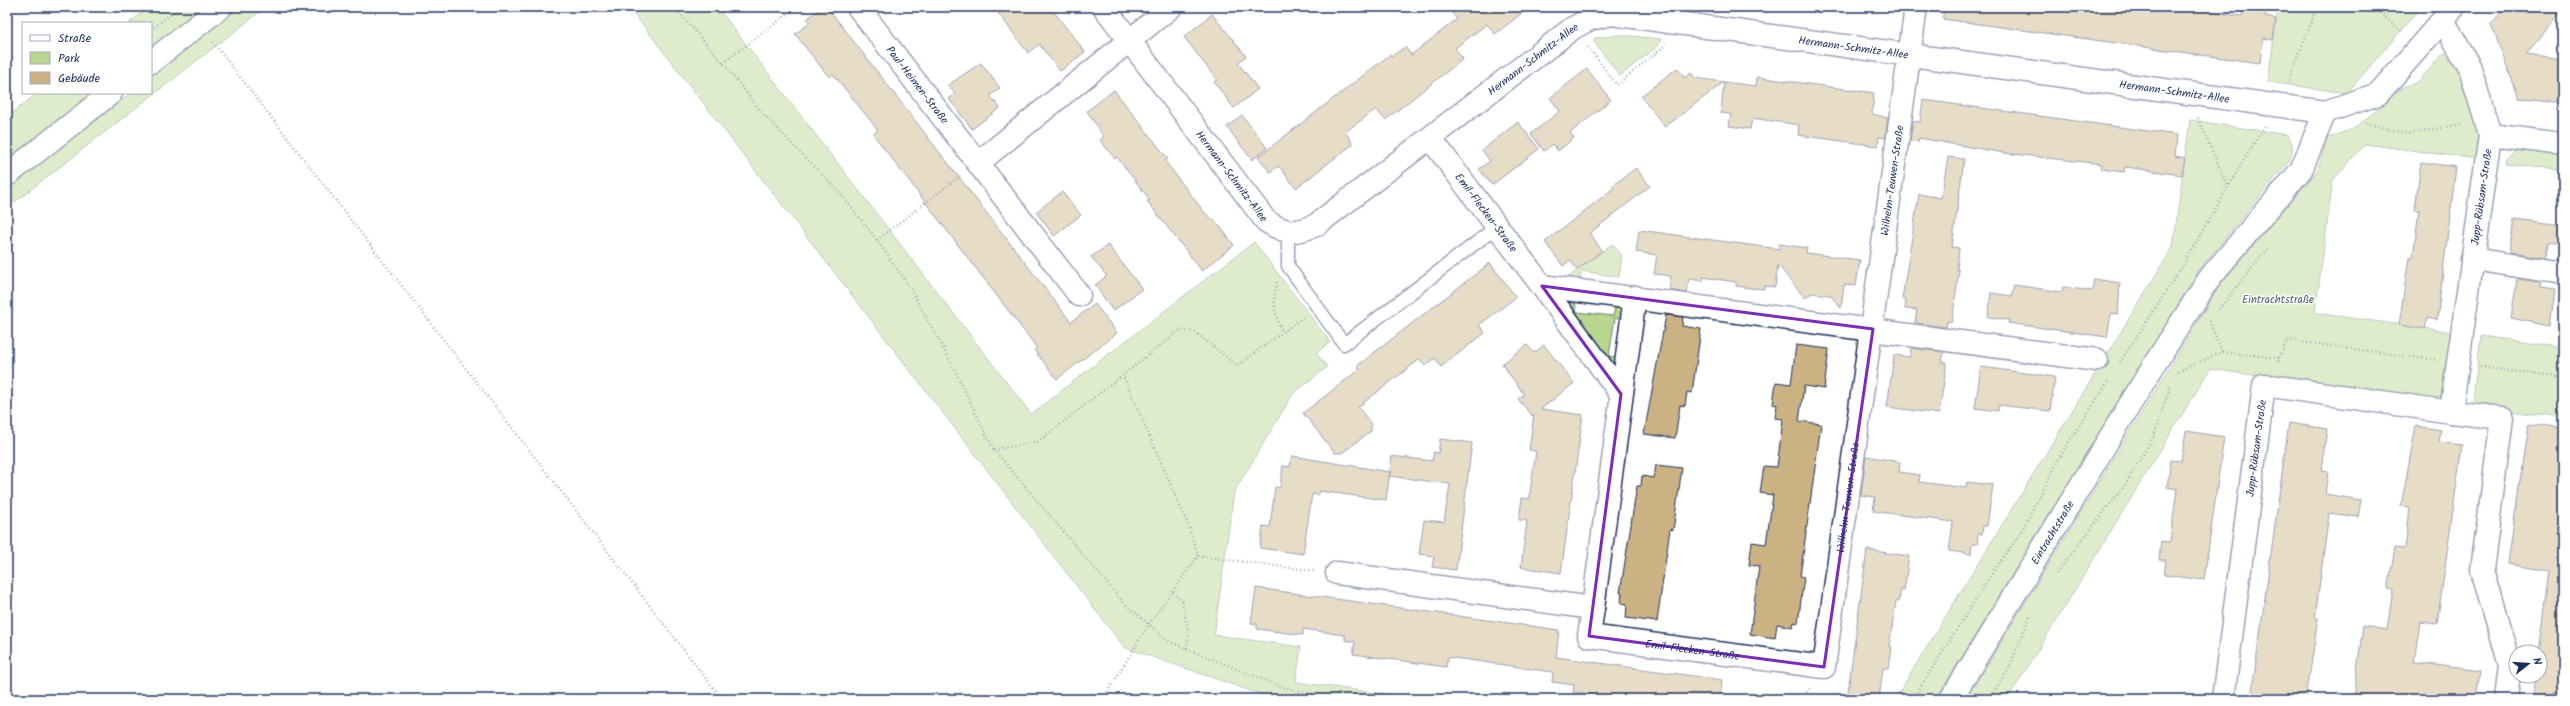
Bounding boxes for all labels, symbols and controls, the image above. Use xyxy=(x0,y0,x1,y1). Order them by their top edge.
street label: Hermann-Schmitz-Allee xyxy=(1484,19,1582,100)
legend xyxy=(22,22,152,94)
text: Straße xyxy=(58,29,92,48)
street label: Hermann-Schmitz-Allee xyxy=(1797,32,1910,65)
street label: Paul-Heimen-Straße xyxy=(881,43,953,128)
text: Park xyxy=(58,49,80,68)
text: Gebäude xyxy=(58,69,100,88)
street label: Hermann-Schmitz-Allee xyxy=(2118,76,2230,109)
street label: Wilhelm-Teuwen-Straße xyxy=(1876,124,1909,237)
street label: Hermann-Schmitz-Allee xyxy=(1190,127,1272,226)
street label: Jupp-Rübsam-Straße xyxy=(2466,148,2498,247)
street label: Emil-Flecken-Straße xyxy=(1450,170,1522,257)
park label: Eintrachtstraße xyxy=(2242,291,2314,309)
street label: Jupp-Rübsam-Straße xyxy=(2242,399,2272,498)
street label: Wilhelm-Teuwen-Straße xyxy=(1832,441,1865,554)
street label: Eintrachtstraße xyxy=(2027,497,2080,568)
street label: Emil-Flecken-Straße xyxy=(1644,635,1741,666)
north arrow xyxy=(2508,644,2548,684)
text: N xyxy=(2527,655,2546,667)

